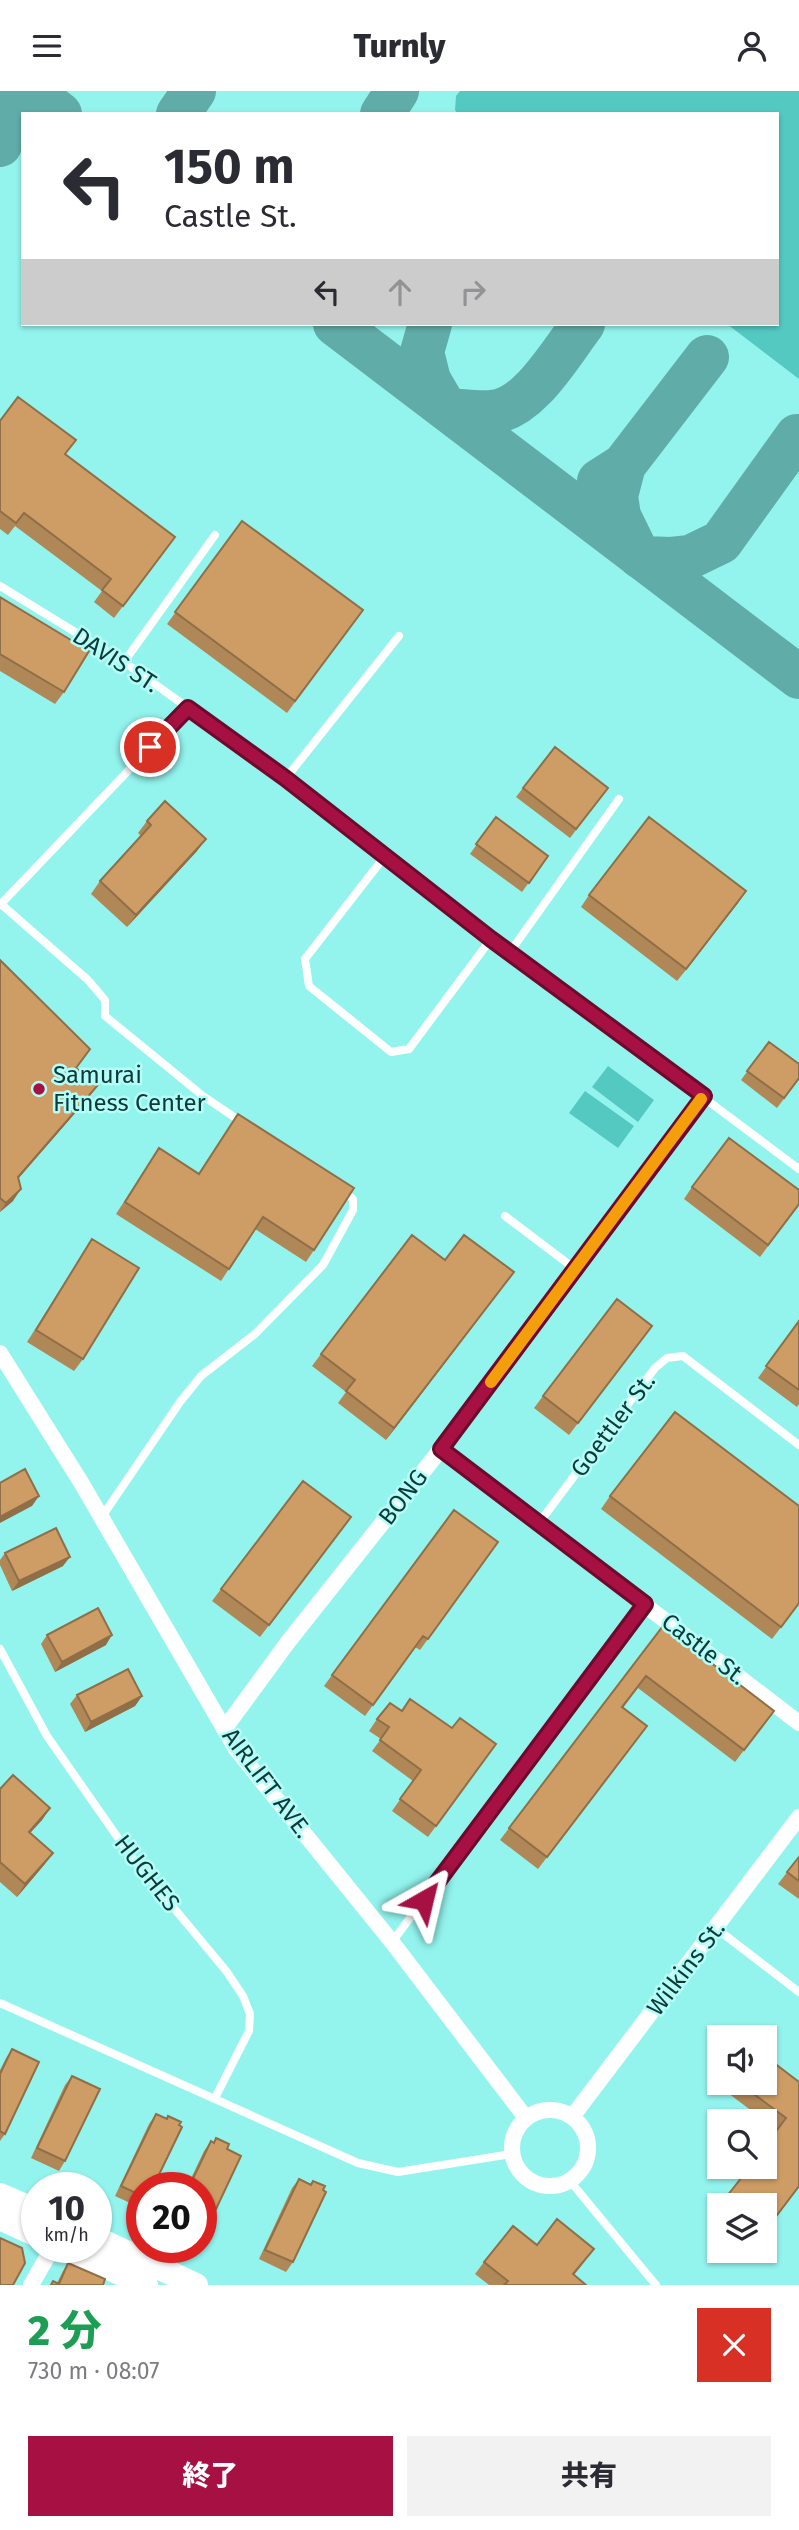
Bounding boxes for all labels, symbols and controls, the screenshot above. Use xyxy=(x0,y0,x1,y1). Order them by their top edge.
icon: menu xyxy=(28,27,66,65)
text: Turnly xyxy=(354,27,445,65)
icon: person xyxy=(733,27,771,65)
text: 150 m xyxy=(164,137,295,196)
icon: left xyxy=(49,140,140,231)
text: Castle St. xyxy=(164,197,297,235)
icon: left xyxy=(308,273,346,311)
icon: ahead xyxy=(381,273,419,311)
icon: right xyxy=(454,273,492,311)
street label: DAVIS ST. xyxy=(67,622,165,698)
pin xyxy=(120,717,180,777)
icon: arrive xyxy=(131,728,169,766)
place label: Samurai Fitness Center xyxy=(53,1061,207,1117)
marker: Samurai Fitness Center xyxy=(31,1081,47,1097)
street label: Goettler St. xyxy=(565,1368,661,1482)
street label: BONG xyxy=(373,1464,433,1530)
street label: Castle St. xyxy=(656,1607,752,1691)
street label: AIRLIFT AVE. xyxy=(217,1723,317,1843)
street label: HUGHES xyxy=(108,1829,186,1917)
position arrow xyxy=(387,1863,461,1937)
street label: Wilkins St. xyxy=(641,1915,731,2021)
map controls xyxy=(707,2025,777,2263)
button: sound xyxy=(707,2025,777,2095)
button: search xyxy=(707,2109,777,2179)
speed limit sign: 20 xyxy=(126,2172,217,2263)
text: 10 xyxy=(48,2187,85,2229)
button: layers xyxy=(707,2193,777,2263)
text: km/h xyxy=(44,2224,89,2246)
text: 2 分 xyxy=(28,2306,102,2356)
button: close xyxy=(697,2308,771,2382)
text: 730 m · 08:07 xyxy=(28,2357,159,2385)
button: 終了 xyxy=(28,2436,393,2516)
button: 共有 xyxy=(407,2436,771,2516)

